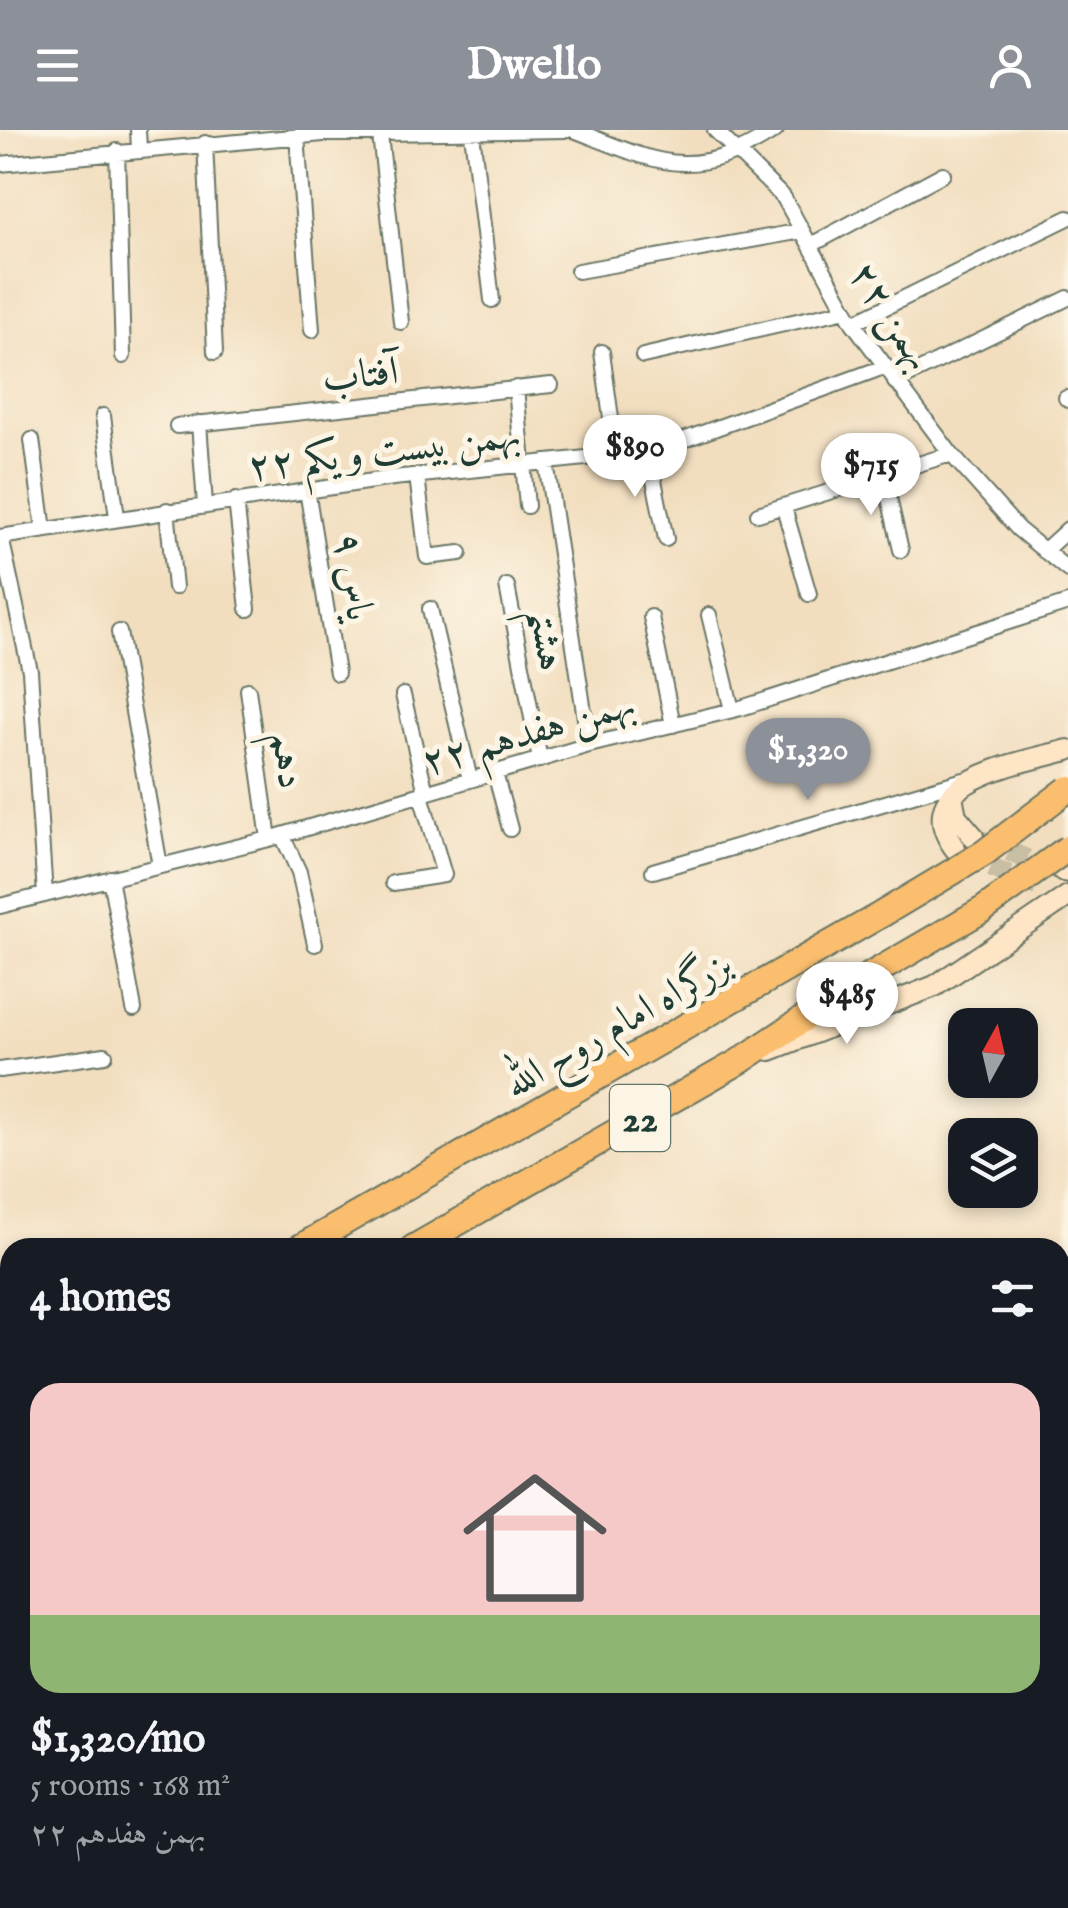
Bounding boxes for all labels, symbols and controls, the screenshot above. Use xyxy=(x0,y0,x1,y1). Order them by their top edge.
text: Dwello xyxy=(467,37,601,94)
icon: menu xyxy=(30,38,85,93)
icon: person xyxy=(983,38,1038,93)
street label: ۲۲ بهمن xyxy=(836,253,944,381)
street label: آفتاب xyxy=(320,346,405,406)
street label: ۲۲ بهمن بیست و یکم xyxy=(245,410,525,503)
pin: $890 xyxy=(576,415,694,500)
text: $890 xyxy=(605,427,665,468)
pin: $715 xyxy=(812,433,930,518)
text: $715 xyxy=(843,445,899,486)
street label: یاس ۹ xyxy=(319,529,384,627)
street label: هشتم xyxy=(505,604,576,676)
street label: ۲۲ بهمن هفدهم xyxy=(416,680,644,798)
pin: $1,320 xyxy=(727,718,889,803)
street label: دهم xyxy=(248,729,316,793)
text: $1,320 xyxy=(768,730,848,771)
street label: بزرگراه امام روح الله xyxy=(492,933,745,1118)
pin: $485 xyxy=(788,962,906,1047)
text: $485 xyxy=(818,974,876,1015)
north arrow xyxy=(948,1008,1038,1098)
map controls xyxy=(948,1008,1038,1208)
road number: 22 xyxy=(610,1085,670,1151)
button: layers xyxy=(948,1118,1038,1208)
icon: filters xyxy=(985,1271,1040,1326)
text: 4 homes xyxy=(30,1272,171,1325)
icon: home xyxy=(445,1448,625,1628)
text: $1,320/mo xyxy=(30,1713,205,1766)
text: 5 rooms · 168 m² xyxy=(30,1766,230,1807)
text: ۲۲ بهمن هفدهم xyxy=(30,1814,206,1855)

